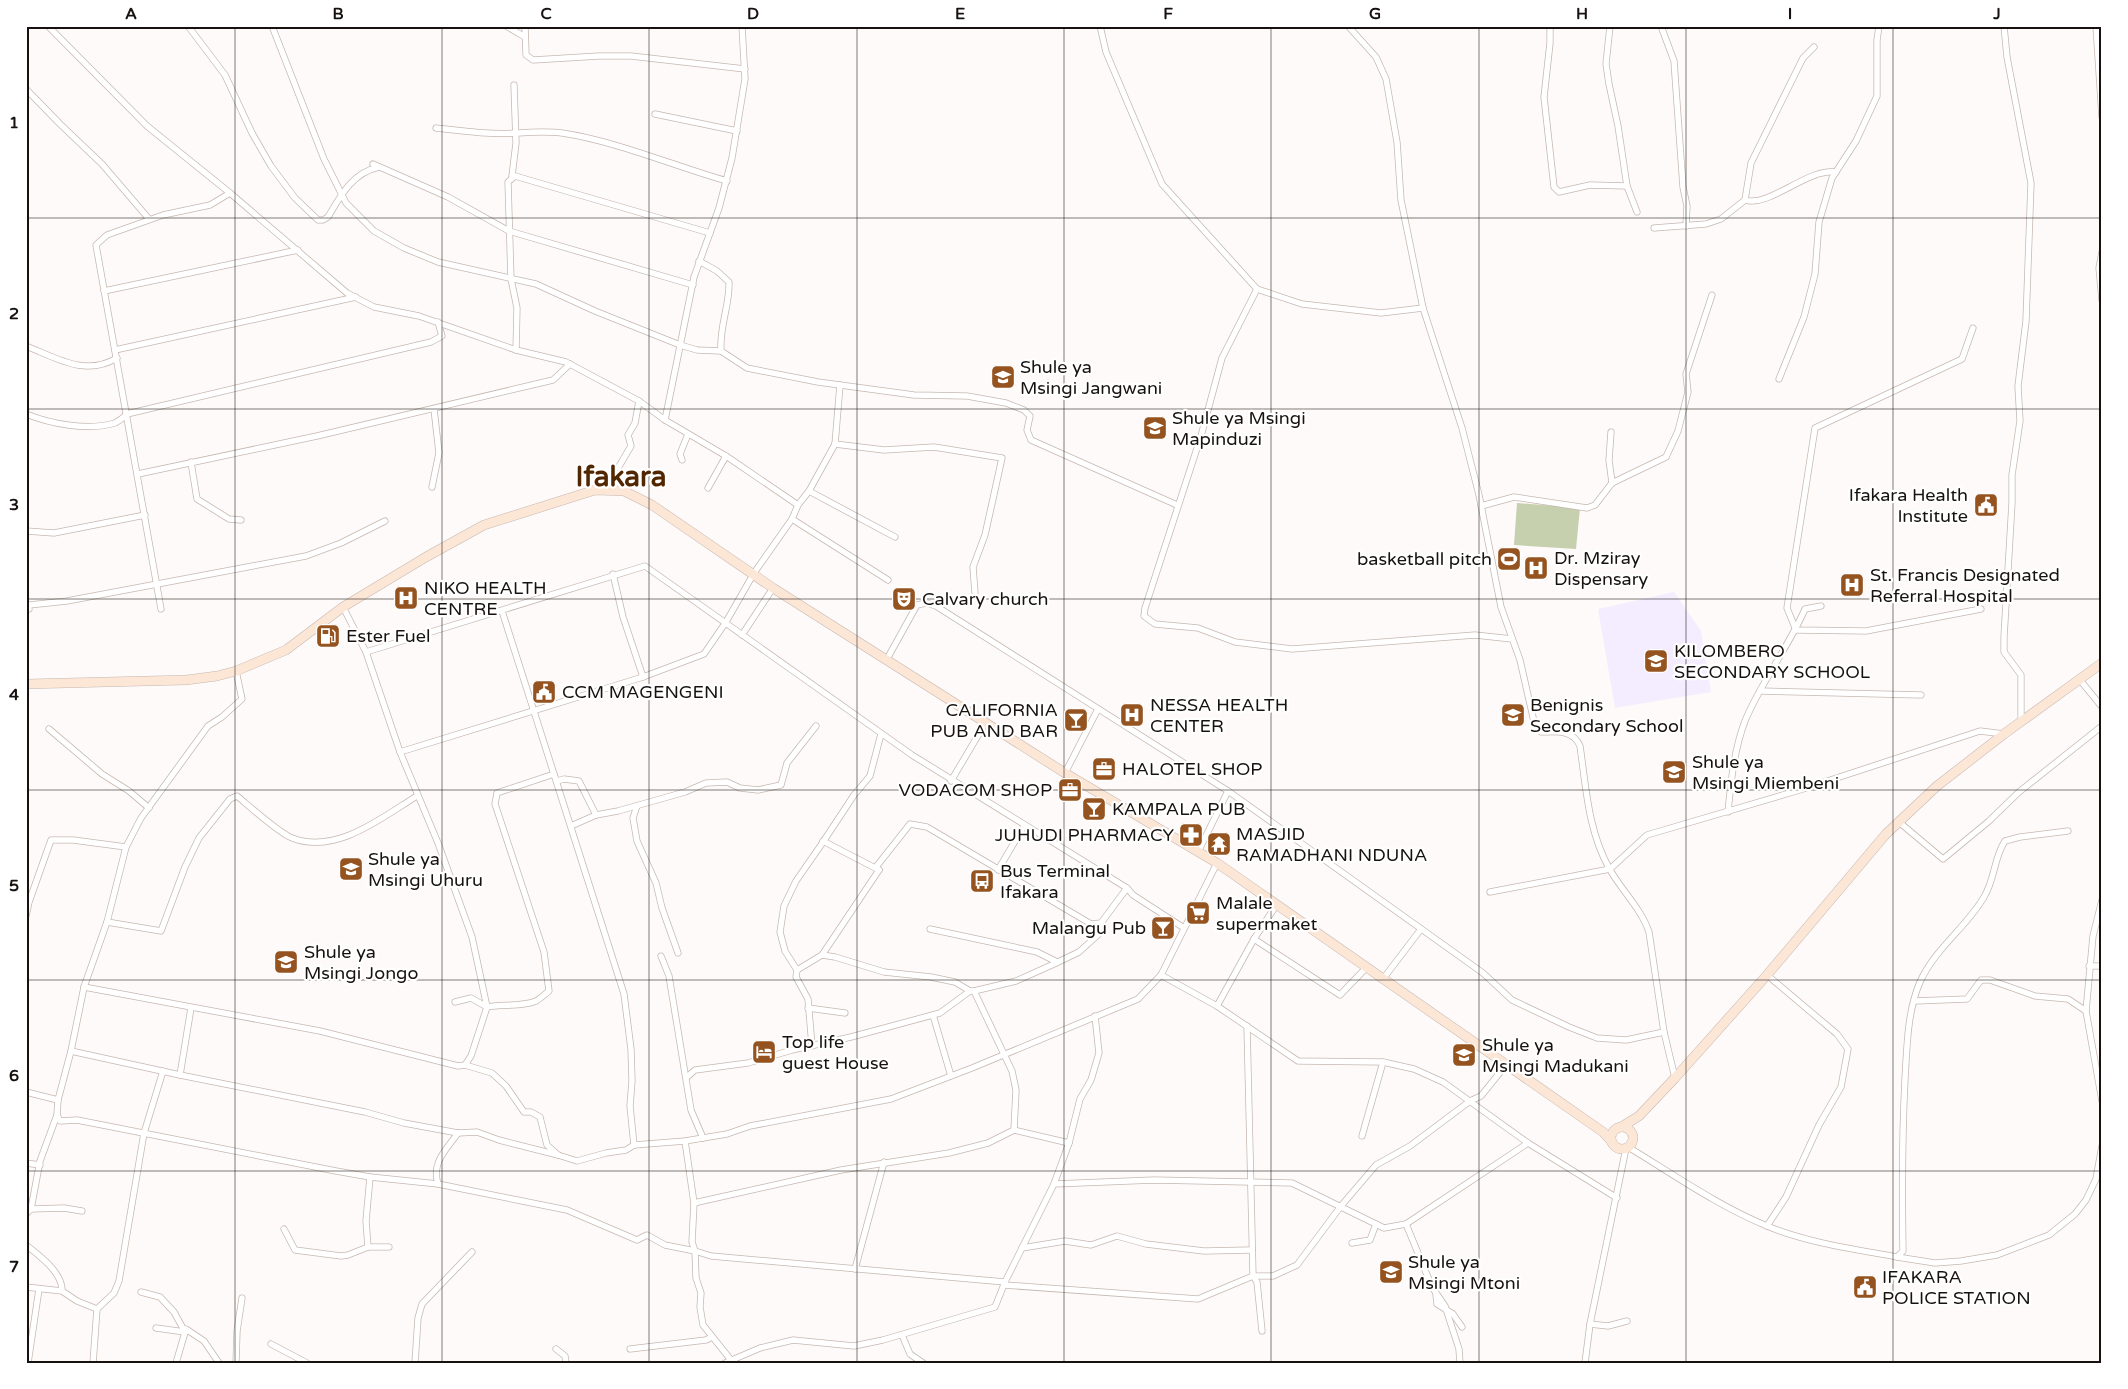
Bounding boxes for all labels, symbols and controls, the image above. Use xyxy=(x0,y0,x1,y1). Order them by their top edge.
text: A xyxy=(125,4,137,24)
text: B xyxy=(332,4,344,24)
text: C xyxy=(540,4,552,24)
text: D xyxy=(747,4,759,24)
text: E xyxy=(955,4,965,24)
text: F xyxy=(1163,4,1173,24)
text: G xyxy=(1369,4,1381,24)
text: H xyxy=(1576,4,1588,24)
text: I xyxy=(1788,4,1792,24)
text: J xyxy=(1992,4,2001,24)
text: 1 xyxy=(9,113,19,133)
text: 2 xyxy=(9,304,19,324)
place label: Shule ya Msingi Jangwani xyxy=(1020,356,1162,399)
school or university icon: Shule ya Msingi Jangwani xyxy=(990,364,1016,390)
place label: Shule ya Msingi Mapinduzi xyxy=(1172,407,1306,450)
school or university icon: Shule ya Msingi Mapinduzi xyxy=(1142,415,1168,441)
district label: Ifakara xyxy=(575,460,667,494)
place label: Ifakara Health Institute xyxy=(1849,484,1968,527)
public building icon: Ifakara Health Institute xyxy=(1973,492,1999,518)
text: 3 xyxy=(9,495,19,515)
sports icon: basketball pitch xyxy=(1496,546,1522,572)
place label: Dr. Mziray Dispensary xyxy=(1554,547,1649,590)
place label: basketball pitch xyxy=(1357,548,1492,570)
hospital icon: Dr. Mziray Dispensary xyxy=(1523,555,1549,581)
place label: St. Francis Designated Referral Hospital xyxy=(1870,564,2060,607)
hospital icon: St. Francis Designated Referral Hospital xyxy=(1839,572,1865,598)
place label: NIKO HEALTH CENTRE xyxy=(424,577,547,620)
hospital icon: NIKO HEALTH CENTRE xyxy=(393,585,419,611)
theatre icon: Calvary church xyxy=(891,586,917,612)
place label: Calvary church xyxy=(922,588,1049,610)
fuel station icon: Ester Fuel xyxy=(315,623,341,649)
place label: Ester Fuel xyxy=(346,625,430,647)
place label: KILOMBERO SECONDARY SCHOOL xyxy=(1674,640,1871,683)
school or university icon: KILOMBERO SECONDARY SCHOOL xyxy=(1643,648,1669,674)
public building icon: CCM MAGENGENI xyxy=(531,679,557,705)
place label: CCM MAGENGENI xyxy=(562,681,724,703)
text: 4 xyxy=(9,685,19,705)
place label: NESSA HEALTH CENTER xyxy=(1150,694,1288,737)
place label: Benignis Secondary School xyxy=(1530,694,1683,737)
place label: CALIFORNIA PUB AND BAR xyxy=(930,699,1058,742)
hospital icon: NESSA HEALTH CENTER xyxy=(1119,702,1145,728)
school or university icon: Benignis Secondary School xyxy=(1500,702,1526,728)
bar icon: CALIFORNIA PUB AND BAR xyxy=(1063,707,1089,733)
place label: Shule ya Msingi Miembeni xyxy=(1692,751,1839,794)
office icon: HALOTEL SHOP xyxy=(1091,756,1117,782)
place label: HALOTEL SHOP xyxy=(1122,758,1262,780)
school or university icon: Shule ya Msingi Miembeni xyxy=(1661,759,1687,785)
office icon: VODACOM SHOP xyxy=(1057,777,1083,803)
place label: VODACOM SHOP xyxy=(898,779,1052,801)
bar icon: KAMPALA PUB xyxy=(1081,796,1107,822)
place label: KAMPALA PUB xyxy=(1112,798,1246,820)
pharmacy icon: JUHUDI PHARMACY xyxy=(1178,822,1204,848)
place label: MASJID RAMADHANI NDUNA xyxy=(1236,823,1427,866)
place label: JUHUDI PHARMACY xyxy=(995,824,1174,846)
temple icon: MASJID RAMADHANI NDUNA xyxy=(1206,831,1232,857)
place label: Shule ya Msingi Uhuru xyxy=(368,848,483,891)
school or university icon: Shule ya Msingi Uhuru xyxy=(338,856,364,882)
place label: Bus Terminal Ifakara xyxy=(1000,860,1110,903)
bus stop icon: Bus Terminal Ifakara xyxy=(969,868,995,894)
text: 5 xyxy=(9,876,19,896)
place label: Malale supermaket xyxy=(1216,892,1318,935)
supermarket icon: Malale supermaket xyxy=(1185,900,1211,926)
bar icon: Malangu Pub xyxy=(1150,915,1176,941)
place label: Malangu Pub xyxy=(1032,917,1146,939)
place label: Shule ya Msingi Jongo xyxy=(304,941,418,984)
school or university icon: Shule ya Msingi Jongo xyxy=(273,949,299,975)
place label: Top life guest House xyxy=(782,1031,889,1074)
place label: Shule ya Msingi Madukani xyxy=(1482,1034,1629,1077)
hotel icon: Top life guest House xyxy=(751,1039,777,1065)
school or university icon: Shule ya Msingi Madukani xyxy=(1451,1042,1477,1068)
text: 6 xyxy=(9,1066,19,1086)
place label: Shule ya Msingi Mtoni xyxy=(1408,1251,1520,1294)
text: 7 xyxy=(9,1257,19,1277)
school or university icon: Shule ya Msingi Mtoni xyxy=(1378,1259,1404,1285)
place label: IFAKARA POLICE STATION xyxy=(1882,1266,2031,1309)
public building icon: IFAKARA POLICE STATION xyxy=(1852,1274,1878,1300)

